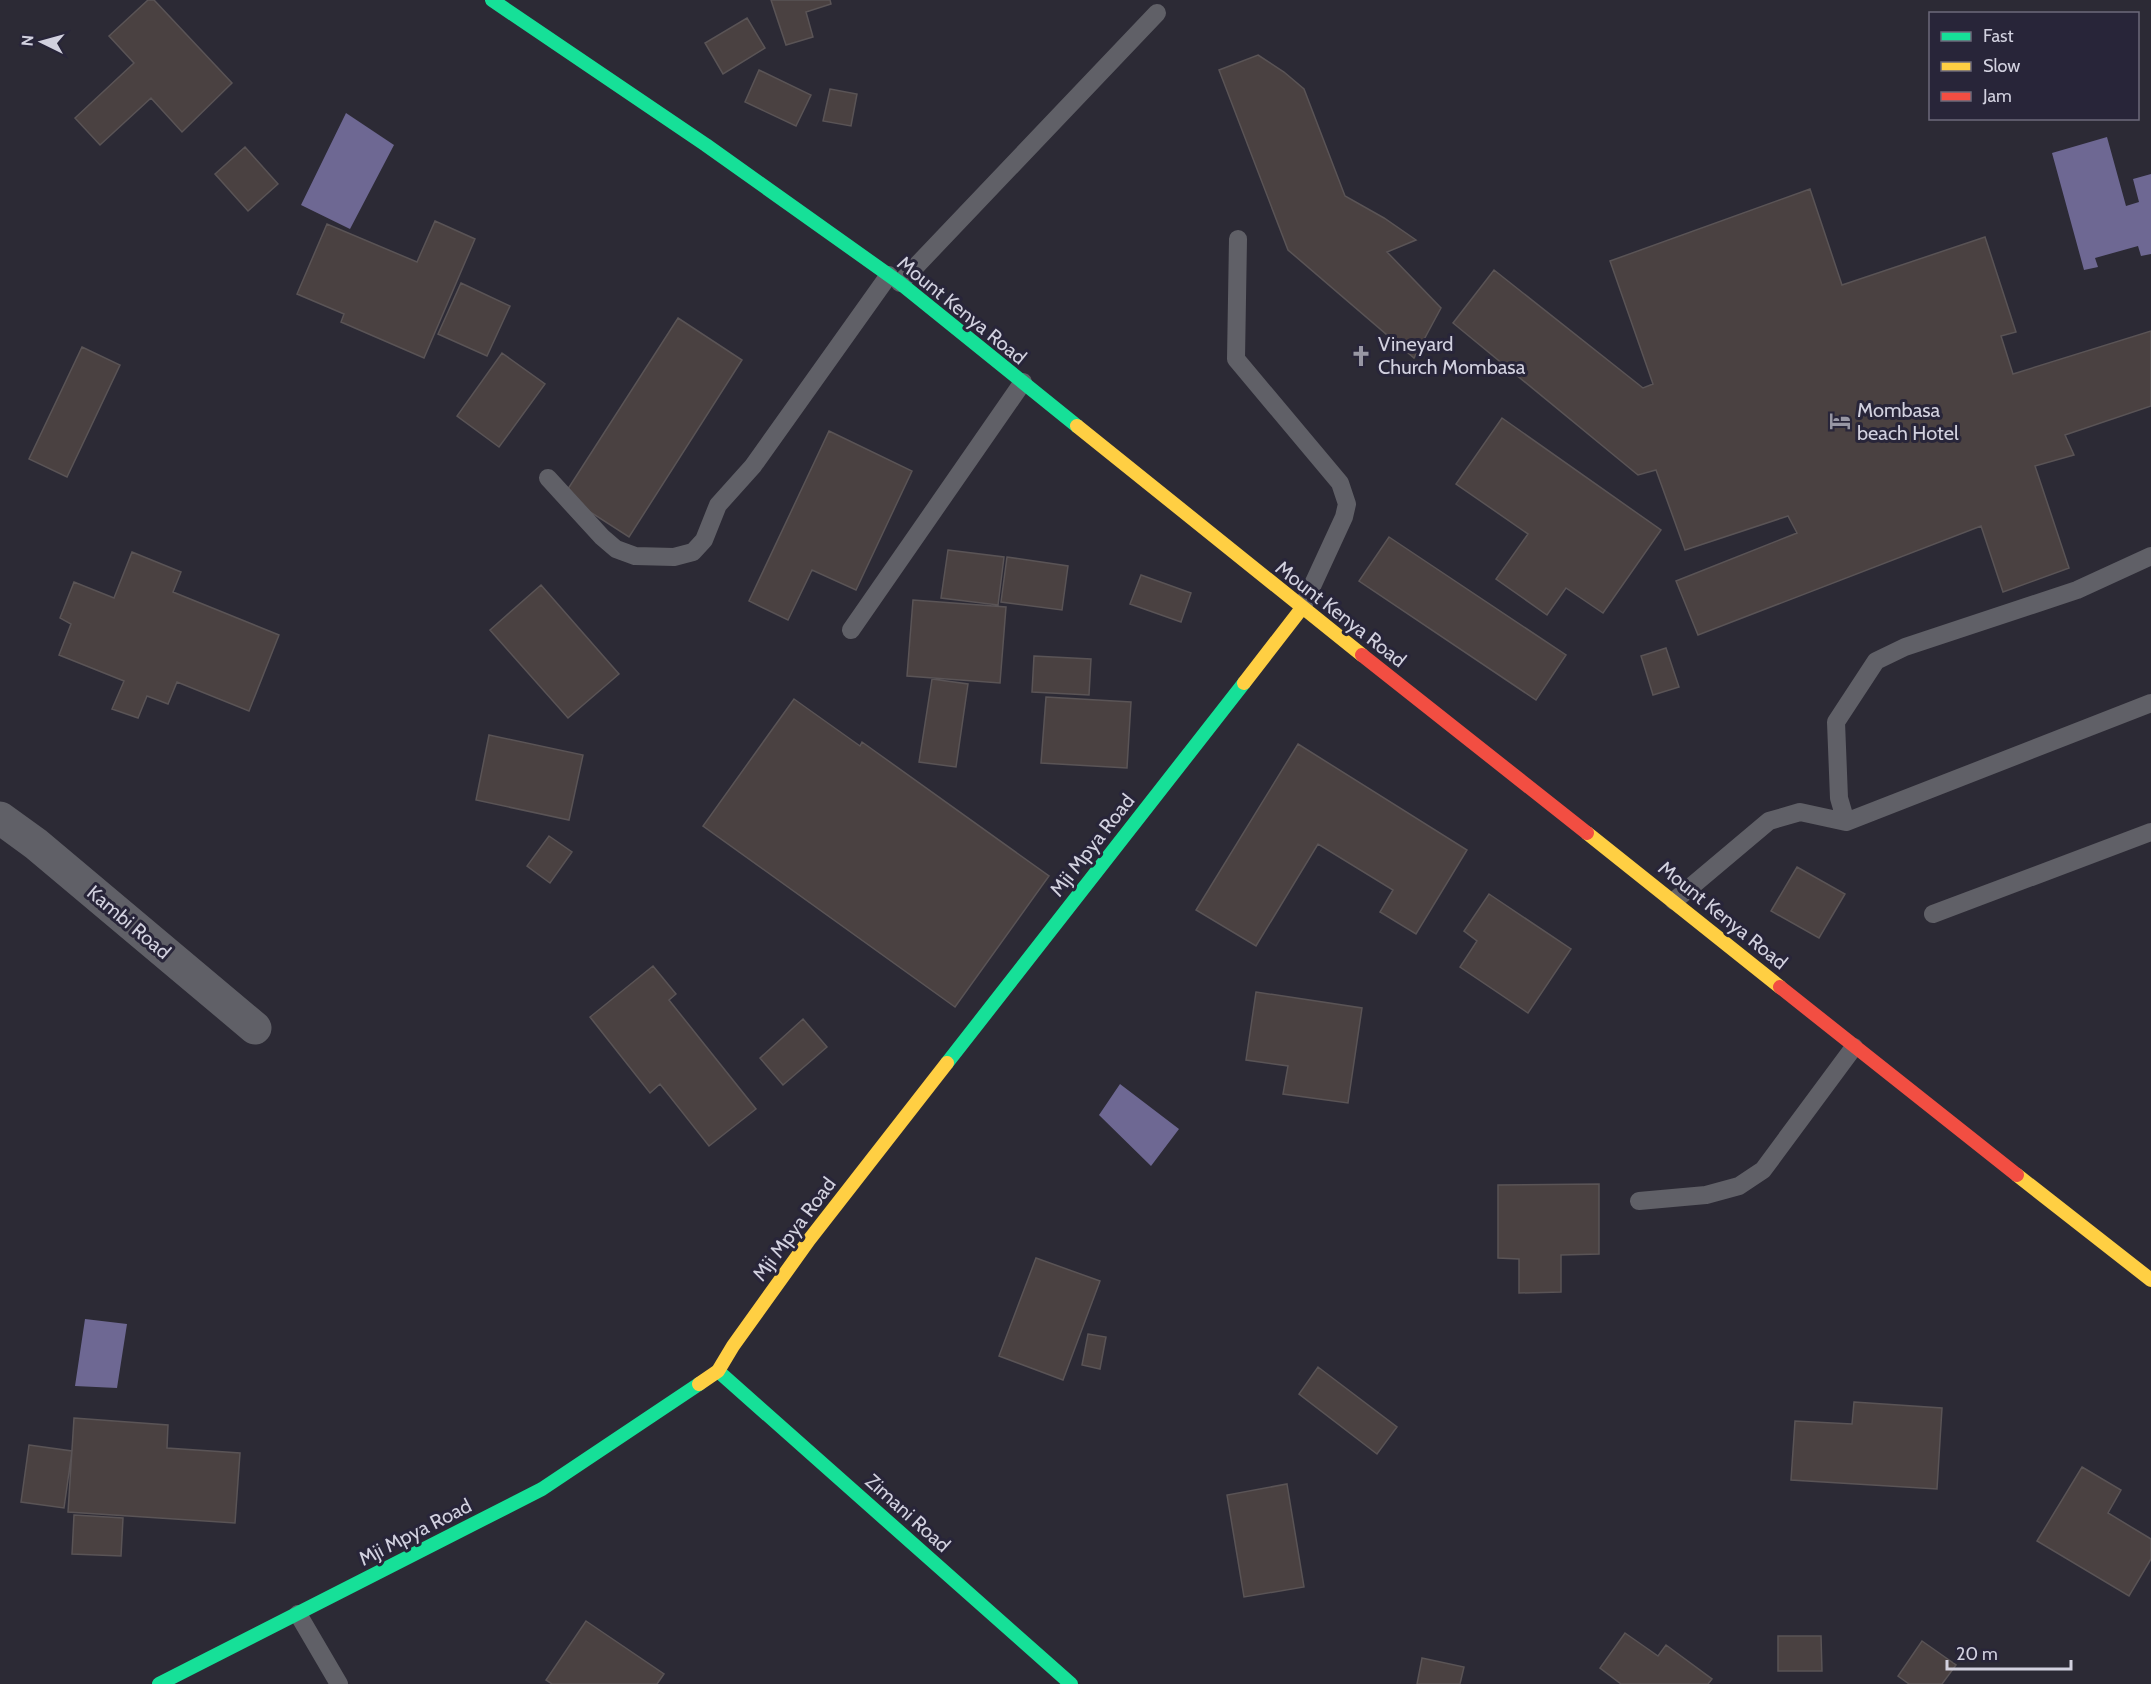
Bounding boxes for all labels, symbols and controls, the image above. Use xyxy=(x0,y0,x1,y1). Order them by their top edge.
north arrow xyxy=(12,12,72,72)
legend xyxy=(1929,12,2139,120)
text: Fast xyxy=(1983,25,2014,47)
text: N xyxy=(18,34,38,47)
text: Slow xyxy=(1983,55,2020,77)
text: Jam xyxy=(1982,85,2012,107)
street label: Mount Kenya Road xyxy=(893,251,1031,369)
place label: Vineyard Church Mombasa xyxy=(1378,332,1526,379)
church icon: Vineyard Church Mombasa xyxy=(1349,344,1373,368)
place label: Mombasa beach Hotel xyxy=(1857,398,1959,445)
hotel icon: Mombasa beach Hotel xyxy=(1828,409,1852,433)
street label: Mount Kenya Road xyxy=(1271,556,1411,672)
street label: Mji Mpya Road xyxy=(1045,789,1139,901)
street label: Mount Kenya Road xyxy=(1654,856,1792,974)
street label: Kambi Road xyxy=(82,880,176,964)
street label: Mji Mpya Road xyxy=(747,1172,841,1286)
street label: Zimani Road xyxy=(861,1469,955,1557)
street label: Mji Mpya Road xyxy=(355,1493,475,1571)
scale bar xyxy=(1947,1633,2072,1671)
text: 20 m xyxy=(1956,1643,1998,1665)

